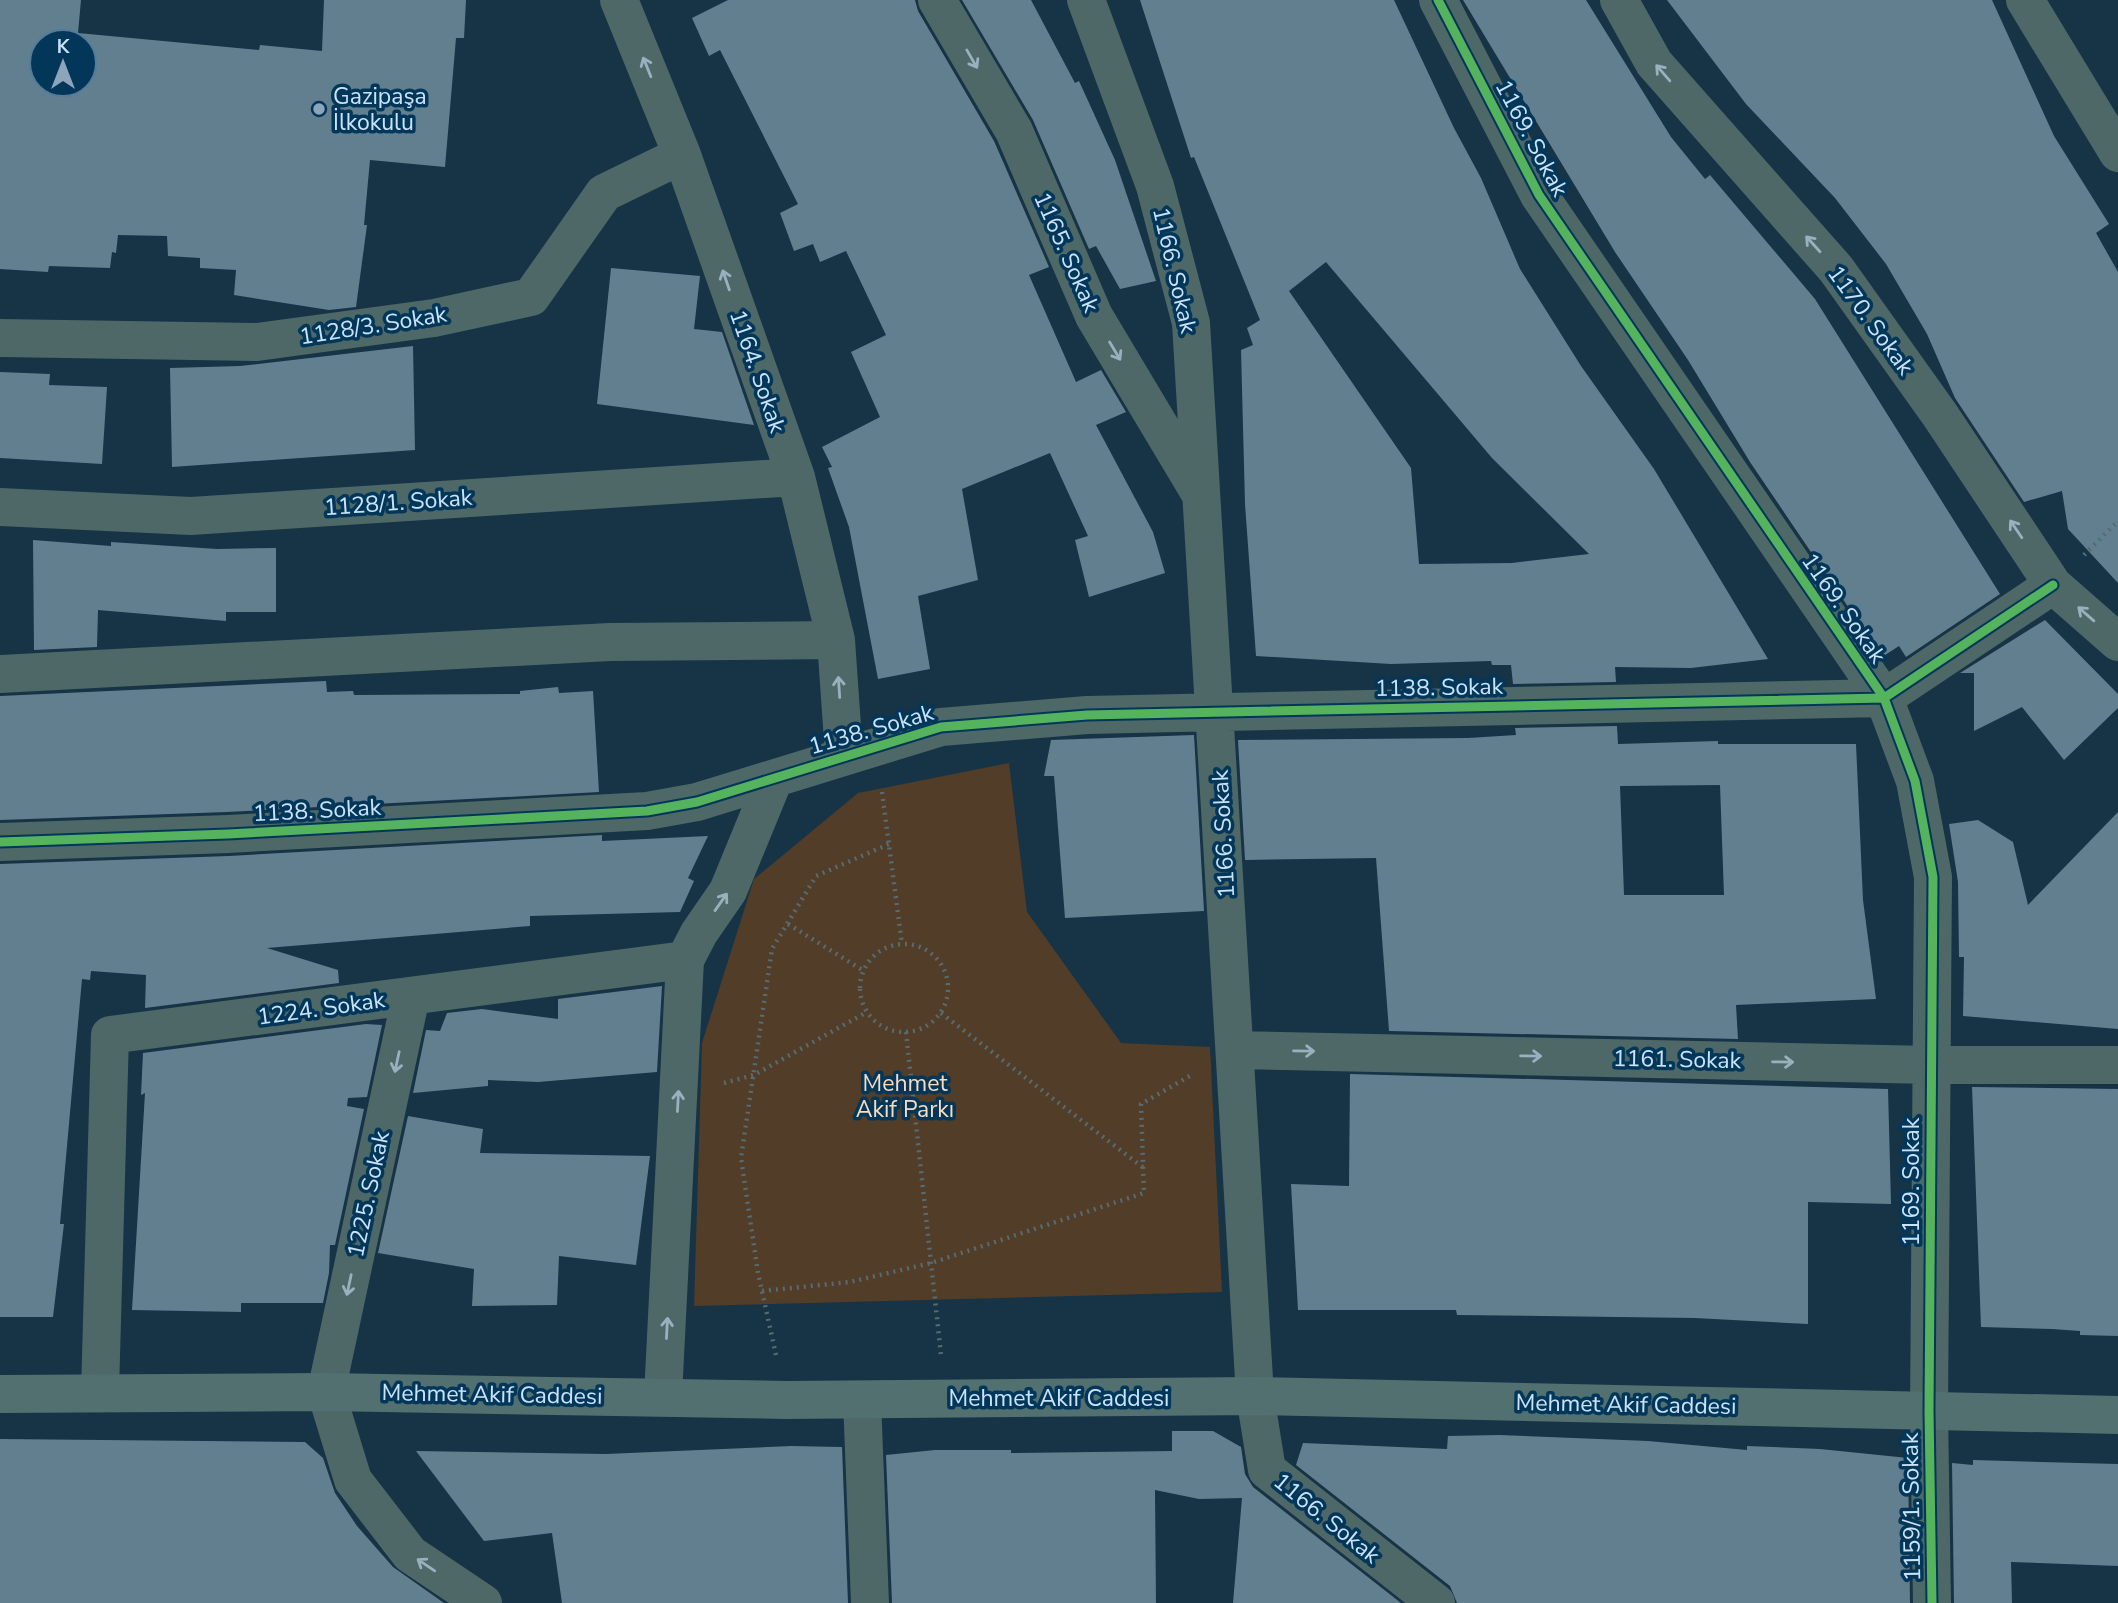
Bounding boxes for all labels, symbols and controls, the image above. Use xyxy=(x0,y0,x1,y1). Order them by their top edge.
north arrow xyxy=(28,28,98,98)
text: K xyxy=(57,34,71,60)
one-way arrow xyxy=(965,49,979,69)
one-way arrow xyxy=(639,57,652,79)
one-way arrow xyxy=(1655,64,1671,82)
street label: 1169. Sokak xyxy=(1488,74,1576,203)
place label: Gazipaşa İlkokulu xyxy=(333,81,427,138)
marker: Gazipaşa İlkokulu xyxy=(311,101,327,117)
street label: 1165. Sokak xyxy=(1026,187,1107,318)
street label: 1166. Sokak xyxy=(1145,204,1204,337)
one-way arrow xyxy=(1805,235,1821,253)
street label: 1170. Sokak xyxy=(1820,259,1921,382)
one-way arrow xyxy=(719,270,731,292)
street label: 1128/3. Sokak xyxy=(297,298,449,352)
street label: 1164. Sokak xyxy=(722,305,793,437)
one-way arrow xyxy=(1108,340,1122,360)
street label: 1128/1. Sokak xyxy=(323,482,474,523)
one-way arrow xyxy=(2008,519,2022,539)
street label: 1169. Sokak xyxy=(1794,547,1893,670)
one-way arrow xyxy=(2077,606,2095,622)
street label: 1138. Sokak xyxy=(1375,671,1504,704)
one-way arrow xyxy=(832,676,845,699)
street label: 1138. Sokak xyxy=(805,697,938,762)
street label: 1166. Sokak xyxy=(1205,769,1242,899)
street label: 1138. Sokak xyxy=(252,792,382,829)
one-way arrow xyxy=(714,893,728,912)
street label: 1224. Sokak xyxy=(255,984,387,1033)
street label: 1161. Sokak xyxy=(1613,1043,1742,1076)
one-way arrow xyxy=(1292,1045,1315,1058)
one-way arrow xyxy=(389,1050,403,1073)
one-way arrow xyxy=(1519,1050,1542,1063)
one-way arrow xyxy=(1771,1055,1794,1068)
park label: Mehmet Akif Parkı xyxy=(856,1068,954,1125)
one-way arrow xyxy=(672,1090,685,1113)
street label: 1169. Sokak xyxy=(1896,1117,1927,1246)
street label: 1225. Sokak xyxy=(340,1128,397,1260)
one-way arrow xyxy=(341,1273,355,1296)
one-way arrow xyxy=(660,1317,673,1340)
street label: Mehmet Akif Caddesi xyxy=(381,1377,603,1412)
street label: Mehmet Akif Caddesi xyxy=(949,1383,1169,1414)
street label: Mehmet Akif Caddesi xyxy=(1515,1387,1737,1422)
street label: 1159/1. Sokak xyxy=(1895,1432,1928,1582)
street label: 1166. Sokak xyxy=(1267,1466,1387,1571)
one-way arrow xyxy=(417,1558,436,1572)

